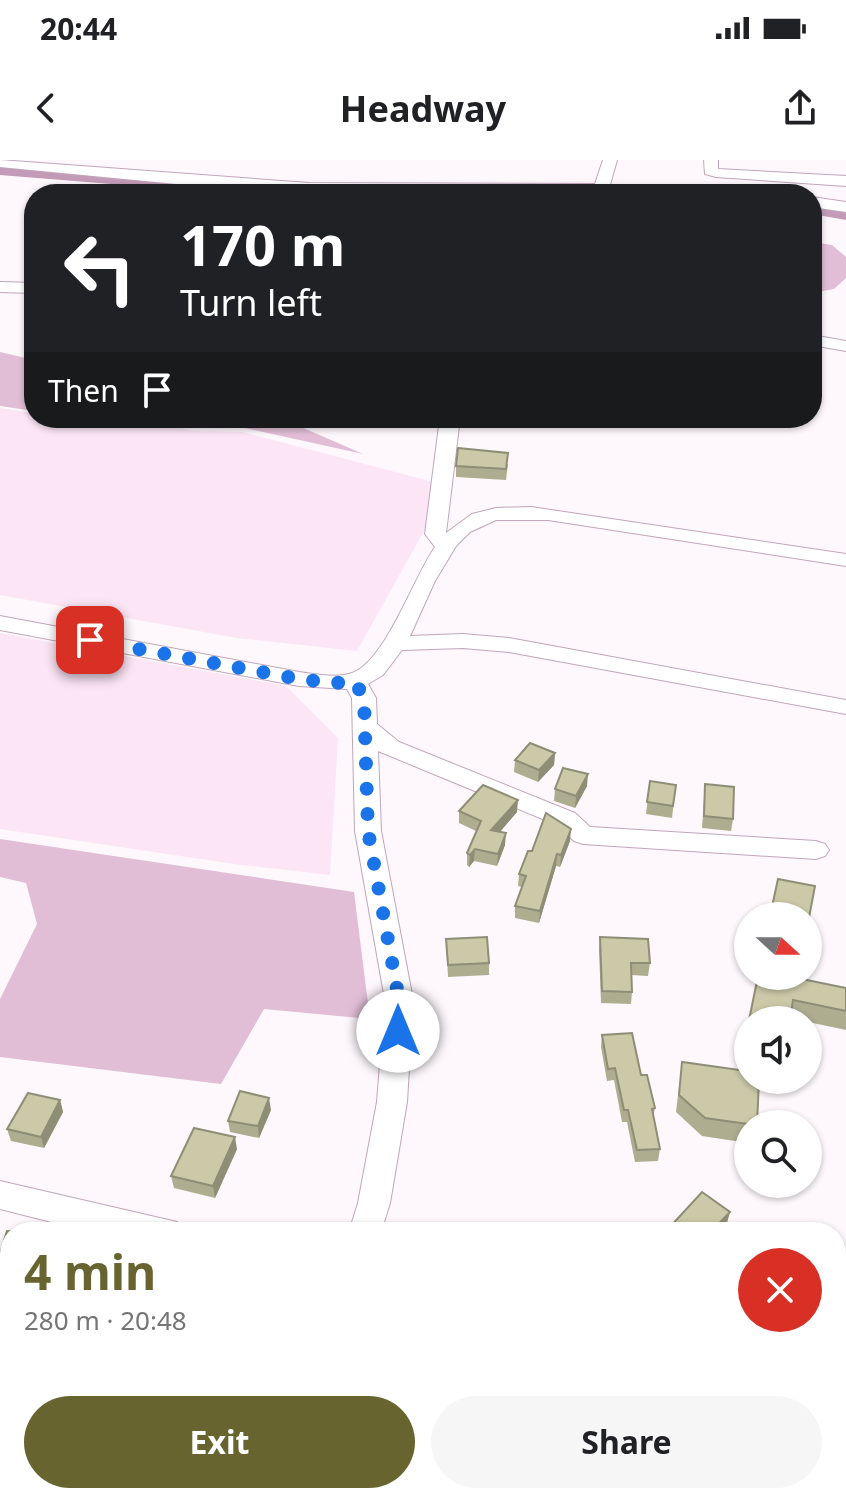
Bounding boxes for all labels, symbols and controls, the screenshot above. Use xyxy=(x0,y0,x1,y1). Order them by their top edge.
text: 20:44 xyxy=(40,8,117,49)
text: Headway xyxy=(340,84,506,133)
icon: back xyxy=(24,86,68,130)
icon: share xyxy=(778,86,822,130)
text: 170 m xyxy=(180,206,345,282)
icon: left xyxy=(48,216,152,320)
text: Turn left xyxy=(180,278,322,327)
icon: arrive xyxy=(135,368,179,412)
text: Then xyxy=(48,370,119,411)
pin xyxy=(56,606,124,674)
icon: arrive xyxy=(68,618,112,662)
north arrow xyxy=(734,902,822,990)
map controls xyxy=(734,902,822,1198)
position arrow xyxy=(356,989,440,1073)
button: sound xyxy=(734,1006,822,1094)
button: search xyxy=(734,1110,822,1198)
text: 4 min xyxy=(24,1239,156,1304)
button: close xyxy=(738,1248,822,1332)
text: 280 m · 20:48 xyxy=(24,1302,187,1338)
button: Exit xyxy=(24,1396,415,1488)
button: Share xyxy=(431,1396,822,1488)

